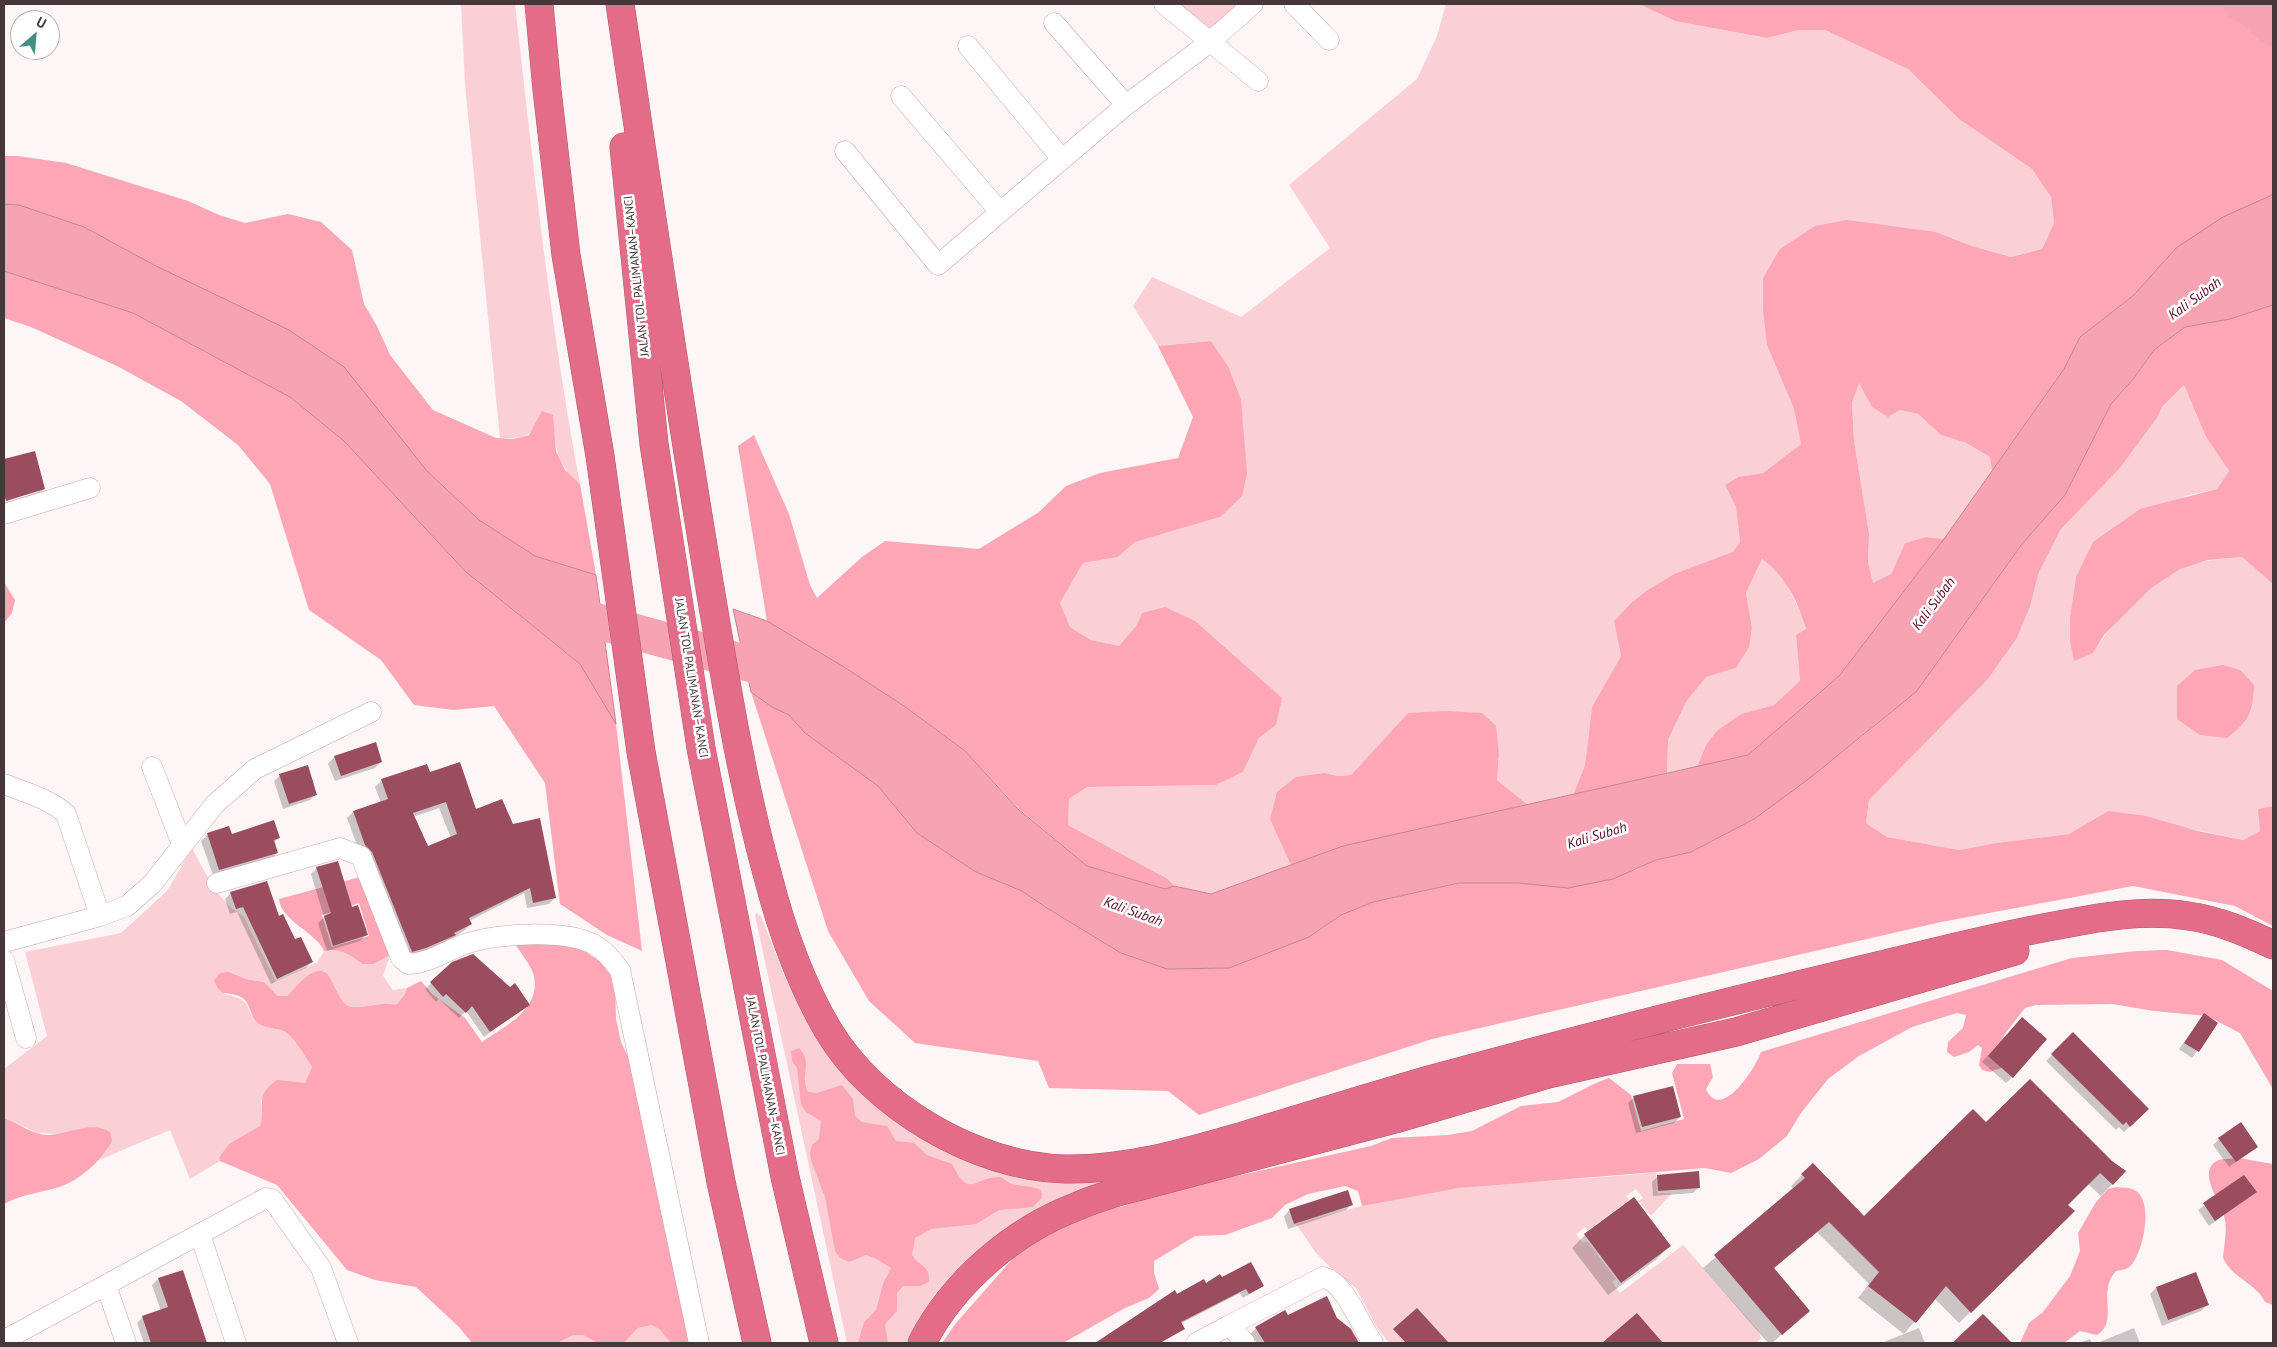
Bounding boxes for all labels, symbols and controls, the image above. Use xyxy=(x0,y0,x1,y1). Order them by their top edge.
north arrow xyxy=(10,10,60,60)
text: U xyxy=(33,13,49,33)
street label: JALAN TOL PALIMANAN–KANCI xyxy=(621,195,653,357)
water label: Kali Subah xyxy=(2165,274,2225,324)
water label: Kali Subah xyxy=(1909,574,1959,634)
street label: JALAN TOL PALIMANAN–KANCI xyxy=(671,597,711,759)
water label: Kali Subah xyxy=(1565,819,1629,853)
water label: Kali Subah xyxy=(1101,894,1165,930)
street label: JALAN TOL PALIMANAN–KANCI xyxy=(743,995,787,1157)

